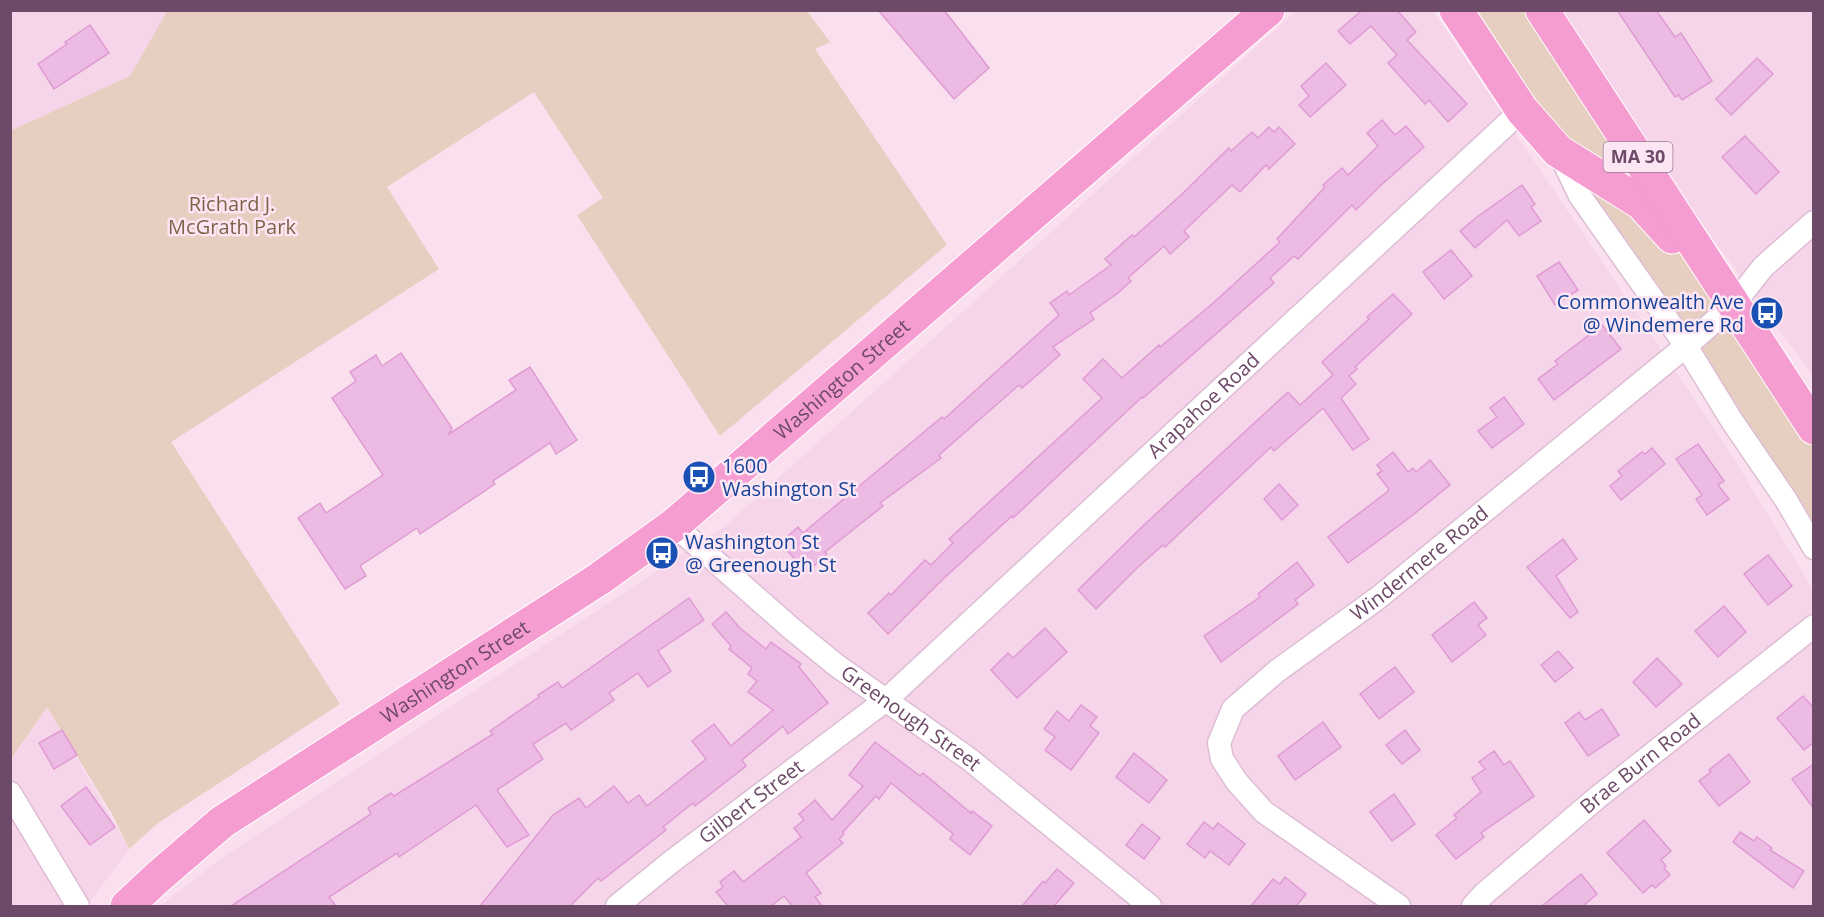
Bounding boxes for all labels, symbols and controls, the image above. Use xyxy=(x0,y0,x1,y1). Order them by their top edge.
road number: MA 30 xyxy=(1604,142,1672,172)
park label: Richard J. McGrath Park xyxy=(168,190,296,240)
place label: Commonwealth Ave @ Windemere Rd xyxy=(1557,288,1744,338)
bus stop icon: Commonwealth Ave @ Windemere Rd xyxy=(1749,295,1785,331)
street label: Washington Street xyxy=(768,312,915,446)
street label: Arapahoe Road xyxy=(1141,346,1265,464)
place label: 1600 Washington St xyxy=(722,452,856,502)
bus stop icon: 1600 Washington St xyxy=(681,459,717,495)
street label: Windermere Road xyxy=(1345,499,1494,627)
place label: Washington St @ Greenough St xyxy=(685,528,836,578)
bus stop icon: Washington St @ Greenough St xyxy=(644,535,680,571)
street label: Washington Street xyxy=(375,613,534,729)
street label: Greenough Street xyxy=(836,659,987,777)
street label: Brae Burn Road xyxy=(1574,707,1706,820)
street label: Gilbert Street xyxy=(693,753,809,849)

